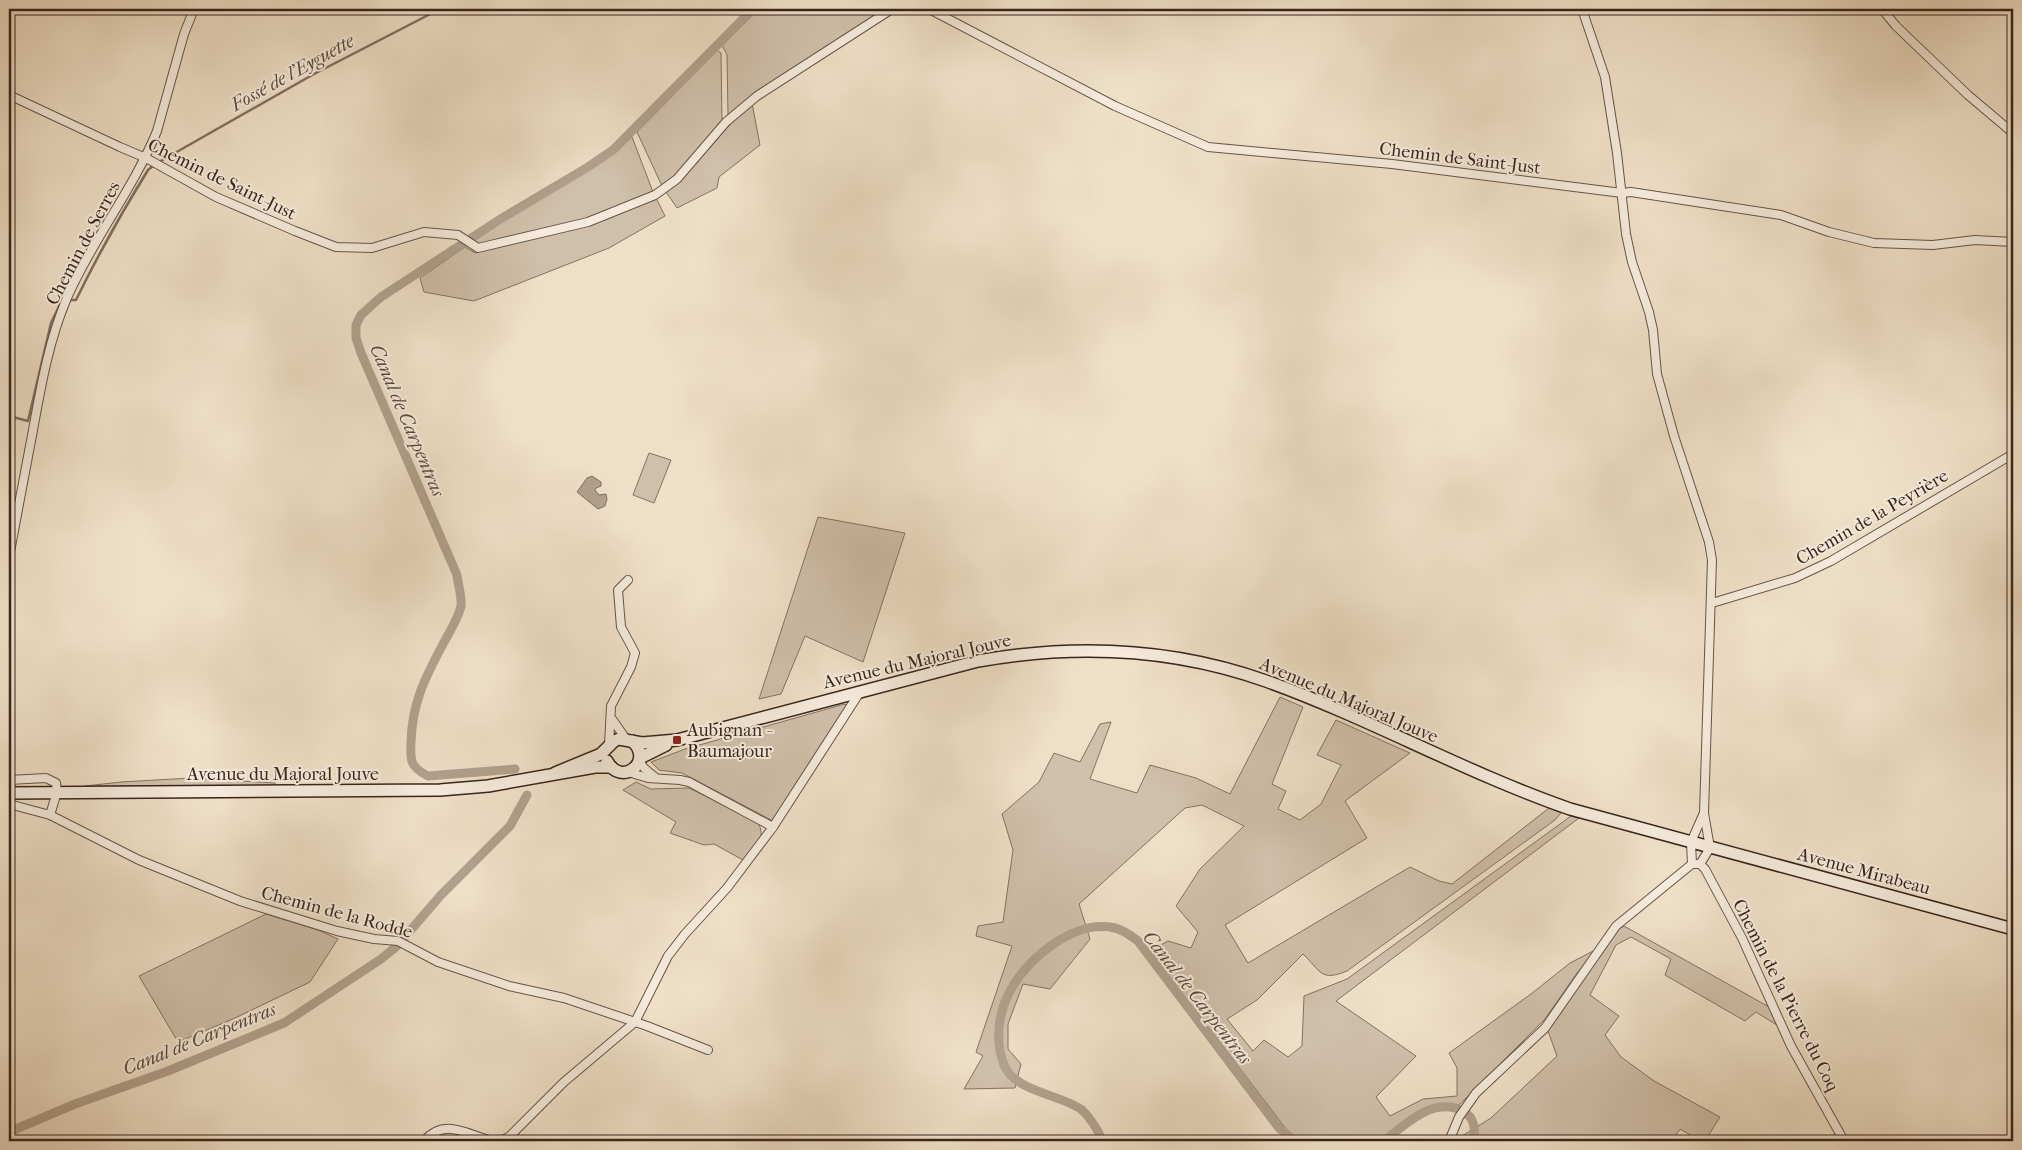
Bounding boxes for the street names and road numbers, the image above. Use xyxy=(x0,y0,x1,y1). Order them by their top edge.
street label: Chemin de Saint-Just xyxy=(144,134,300,225)
street label: Chemin de Saint-Just xyxy=(1378,138,1542,179)
street label: Chemin de Serres xyxy=(42,177,125,309)
street label: Chemin de la Peyrière xyxy=(1792,465,1952,570)
street label: Avenue du Majoral Jouve xyxy=(820,630,1013,694)
street label: Avenue du Majoral Jouve xyxy=(1255,653,1441,748)
street label: Avenue du Majoral Jouve xyxy=(186,764,379,785)
street label: Avenue Mirabeau xyxy=(1794,843,1933,899)
street label: Chemin de la Rodde xyxy=(259,882,415,943)
street label: Chemin de la Pierre du Coq xyxy=(1728,896,1843,1095)

